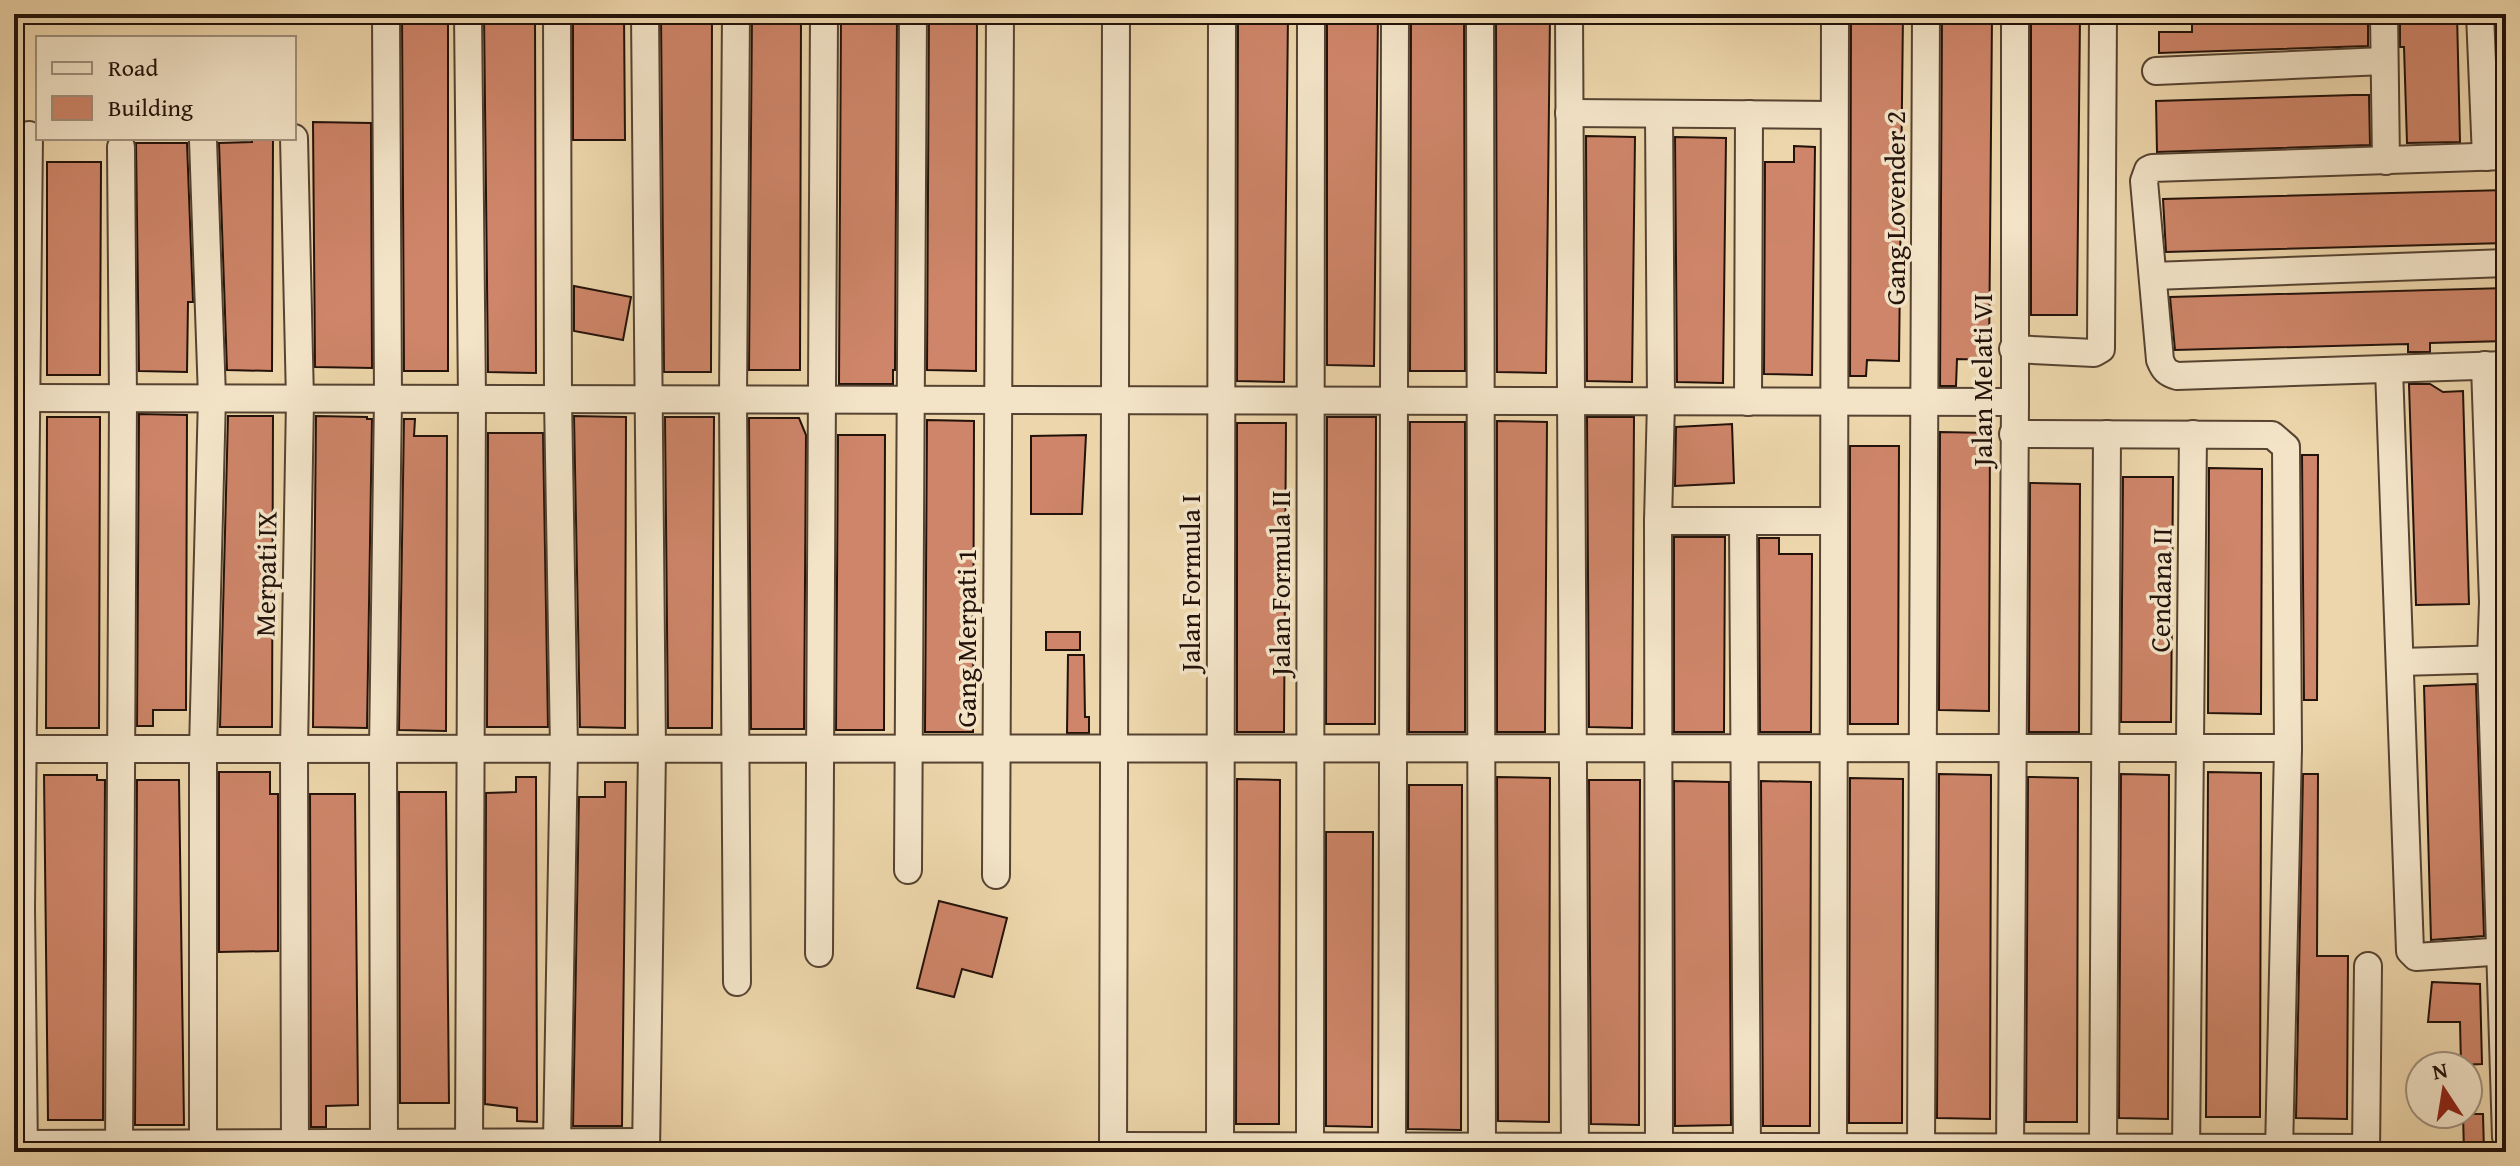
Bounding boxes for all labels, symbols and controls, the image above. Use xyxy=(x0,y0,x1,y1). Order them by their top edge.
legend xyxy=(36,36,296,140)
text: Road xyxy=(108,50,158,85)
text: Building xyxy=(108,90,193,125)
street label: Gang Lovender 2 xyxy=(1874,111,1915,305)
street label: Jalan Melati VI xyxy=(1961,293,2002,470)
street label: Jalan Formula II xyxy=(1259,490,1300,679)
street label: Jalan Formula I xyxy=(1169,494,1210,675)
street label: Merpati IX xyxy=(243,511,287,637)
street label: Cendana II xyxy=(2138,527,2182,653)
street label: Gang Merpati 1 xyxy=(945,549,986,727)
north arrow xyxy=(2404,1050,2484,1130)
text: N xyxy=(2429,1053,2451,1088)

